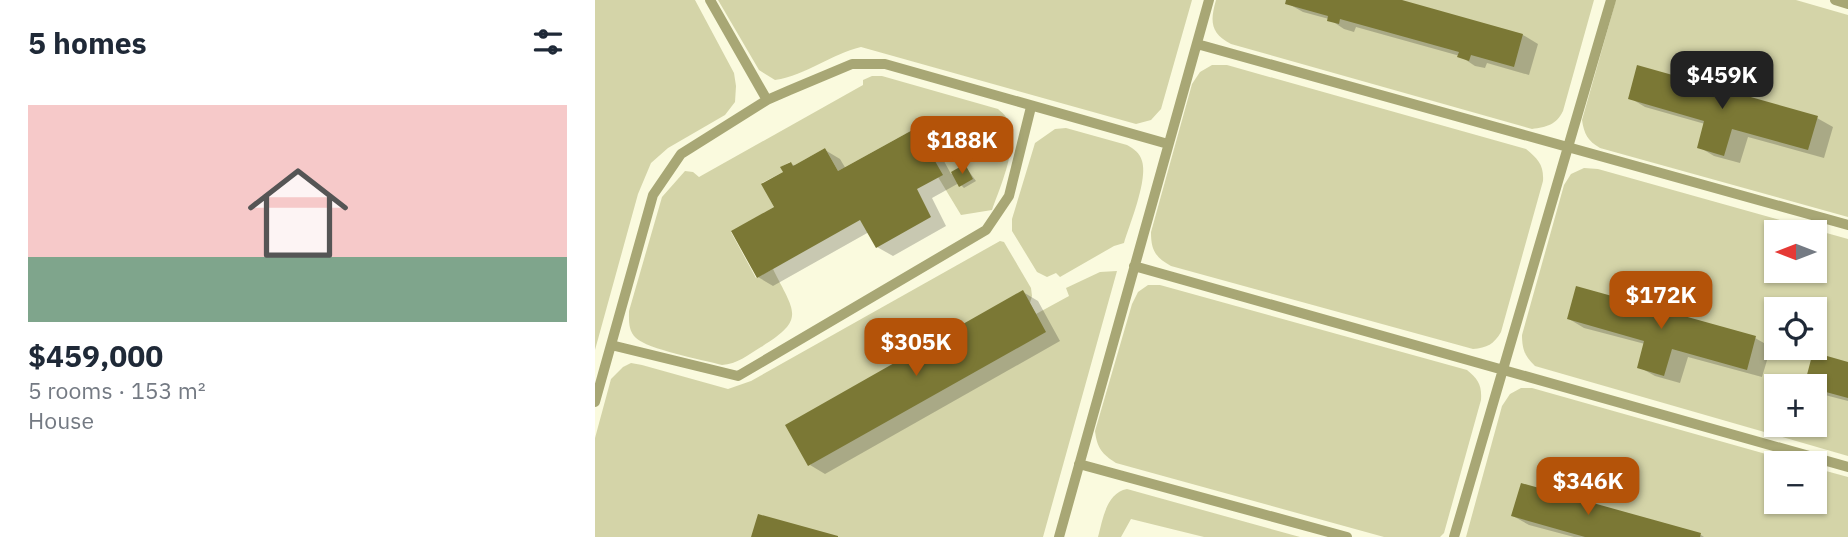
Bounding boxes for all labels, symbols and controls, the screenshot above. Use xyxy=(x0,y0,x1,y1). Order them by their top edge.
text: 5 homes xyxy=(28,23,147,62)
icon: filters xyxy=(529,23,567,61)
pin: $459K xyxy=(1673,52,1771,111)
text: $459K xyxy=(1686,59,1758,89)
pin: $188K xyxy=(913,116,1011,176)
text: $188K xyxy=(926,124,998,154)
icon: home xyxy=(235,150,361,276)
north arrow xyxy=(1764,220,1827,284)
map controls xyxy=(1764,220,1827,514)
pin: $172K xyxy=(1612,272,1710,331)
text: $172K xyxy=(1625,279,1697,309)
button: locate xyxy=(1764,297,1827,360)
pin: $305K xyxy=(867,318,965,378)
text: $305K xyxy=(880,326,952,356)
text: $459,000 xyxy=(28,336,163,375)
button: + xyxy=(1764,374,1827,437)
text: 5 rooms · 153 m² xyxy=(28,375,206,405)
text: House xyxy=(28,405,94,435)
button: − xyxy=(1764,451,1827,514)
pin: $346K xyxy=(1539,458,1637,517)
text: $346K xyxy=(1552,465,1624,495)

